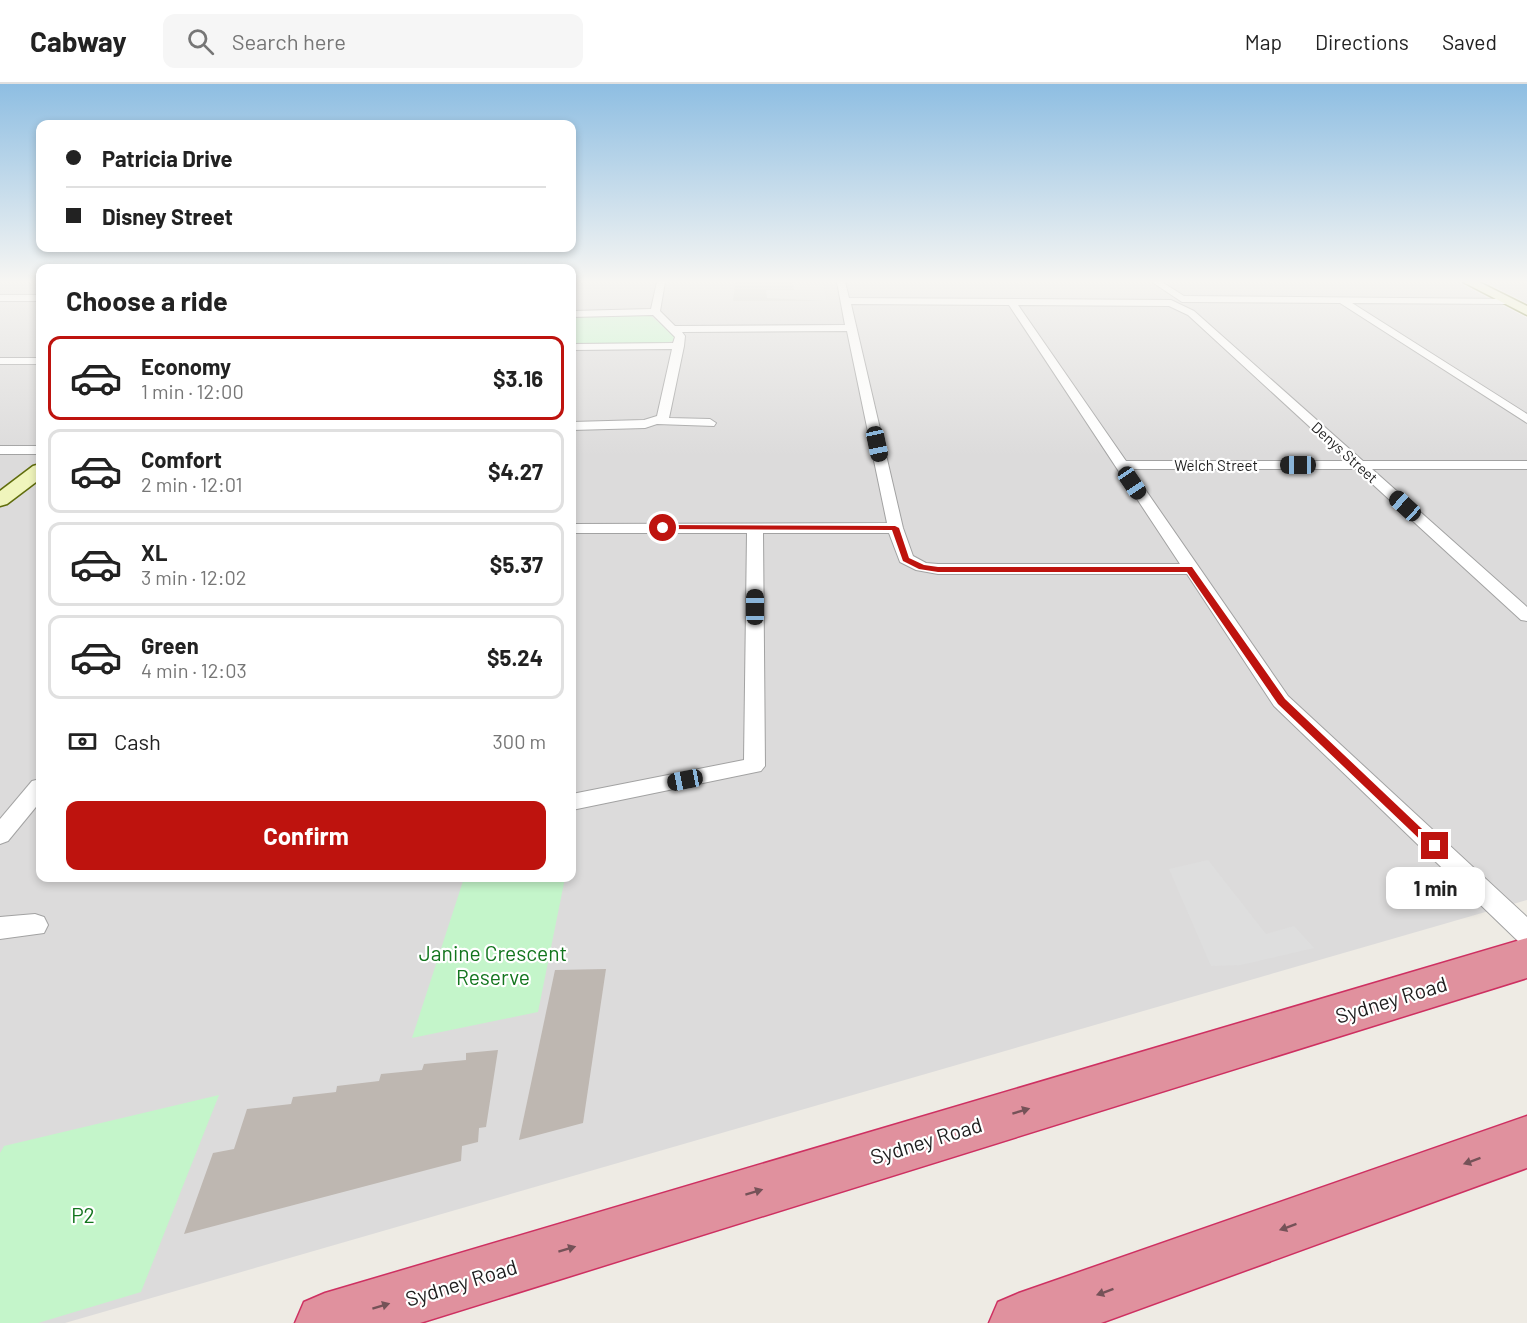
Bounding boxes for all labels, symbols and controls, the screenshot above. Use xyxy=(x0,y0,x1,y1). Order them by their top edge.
search box xyxy=(163,14,583,68)
text: Cabway xyxy=(30,24,127,58)
icon: search xyxy=(184,25,217,58)
text: Search here xyxy=(232,28,346,54)
text: Map xyxy=(1245,29,1282,54)
text: Directions xyxy=(1315,29,1409,54)
text: Saved xyxy=(1442,29,1497,54)
text: Patricia Drive xyxy=(102,145,233,171)
text: Disney Street xyxy=(102,203,233,229)
text: Choose a ride xyxy=(66,284,228,316)
icon: car xyxy=(69,351,123,405)
text: Economy xyxy=(141,353,231,379)
text: $3.16 xyxy=(493,365,543,391)
text: 1 min · 12:00 xyxy=(141,379,244,403)
street label: Denys Street xyxy=(1308,418,1382,486)
car xyxy=(864,425,890,463)
icon: car xyxy=(69,444,123,498)
text: Comfort xyxy=(141,446,222,472)
street label: Welch Street xyxy=(1174,456,1258,474)
car xyxy=(1280,456,1316,474)
text: $4.27 xyxy=(488,458,543,484)
car xyxy=(1114,463,1150,503)
text: 2 min · 12:01 xyxy=(141,472,243,496)
car xyxy=(1386,487,1424,525)
route start xyxy=(649,514,676,541)
icon: car xyxy=(69,537,123,591)
text: XL xyxy=(141,539,167,565)
text: $5.37 xyxy=(490,551,543,577)
text: 3 min · 12:02 xyxy=(141,565,246,589)
car xyxy=(746,589,764,625)
icon: car xyxy=(69,630,123,684)
text: Green xyxy=(141,632,199,658)
text: $5.24 xyxy=(487,644,543,670)
text: 4 min · 12:03 xyxy=(141,658,247,682)
icon: cash xyxy=(66,725,99,758)
text: Cash xyxy=(114,728,161,754)
text: 300 m xyxy=(493,729,546,753)
car xyxy=(666,768,704,792)
button: Confirm xyxy=(66,801,546,870)
route end xyxy=(1421,832,1448,859)
callout: 1 min xyxy=(1386,867,1484,909)
text: 1 min xyxy=(1414,876,1457,900)
park label: Janine Crescent Reserve xyxy=(419,940,567,989)
street label: Sydney Road xyxy=(1332,970,1450,1028)
one-way arrow xyxy=(1012,1106,1030,1115)
street label: Sydney Road xyxy=(867,1111,985,1169)
one-way arrow xyxy=(1463,1157,1481,1167)
one-way arrow xyxy=(745,1187,763,1197)
park label: P2 xyxy=(71,1202,95,1227)
one-way arrow xyxy=(1279,1222,1297,1232)
one-way arrow xyxy=(558,1244,576,1253)
street label: Sydney Road xyxy=(402,1253,520,1311)
one-way arrow xyxy=(1095,1288,1113,1298)
one-way arrow xyxy=(372,1301,390,1310)

